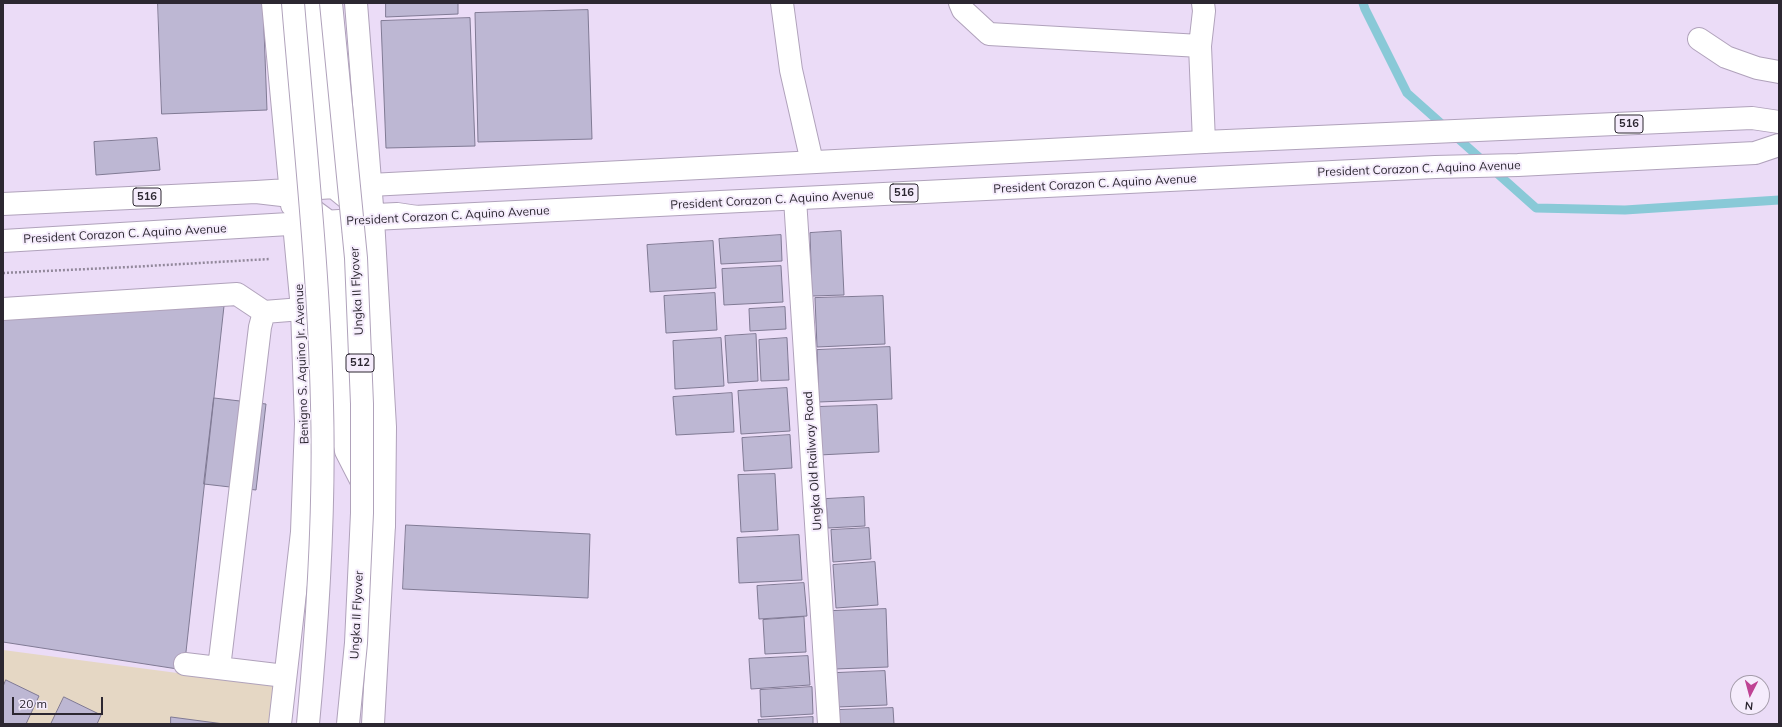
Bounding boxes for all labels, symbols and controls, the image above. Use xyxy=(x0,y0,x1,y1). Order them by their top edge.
road number: 516 xyxy=(1615,115,1643,133)
street label: President Corazon C. Aquino Avenue xyxy=(1317,158,1521,180)
street label: President Corazon C. Aquino Avenue xyxy=(993,171,1197,197)
road number: 516 xyxy=(890,184,918,202)
street label: President Corazon C. Aquino Avenue xyxy=(670,187,874,213)
road number: 516 xyxy=(133,188,161,206)
street label: President Corazon C. Aquino Avenue xyxy=(346,203,550,229)
street label: President Corazon C. Aquino Avenue xyxy=(23,221,227,247)
street label: Ungka II Flyover xyxy=(347,246,367,336)
street label: Benigno S. Aquino Jr. Avenue xyxy=(292,284,312,444)
road number: 512 xyxy=(346,354,374,372)
street label: Ungka Old Railway Road xyxy=(801,391,825,531)
street label: Ungka II Flyover xyxy=(347,570,367,660)
north arrow xyxy=(1730,675,1770,715)
scale bar xyxy=(14,689,105,715)
text: 20 m xyxy=(19,696,47,711)
text: N xyxy=(1744,699,1754,713)

